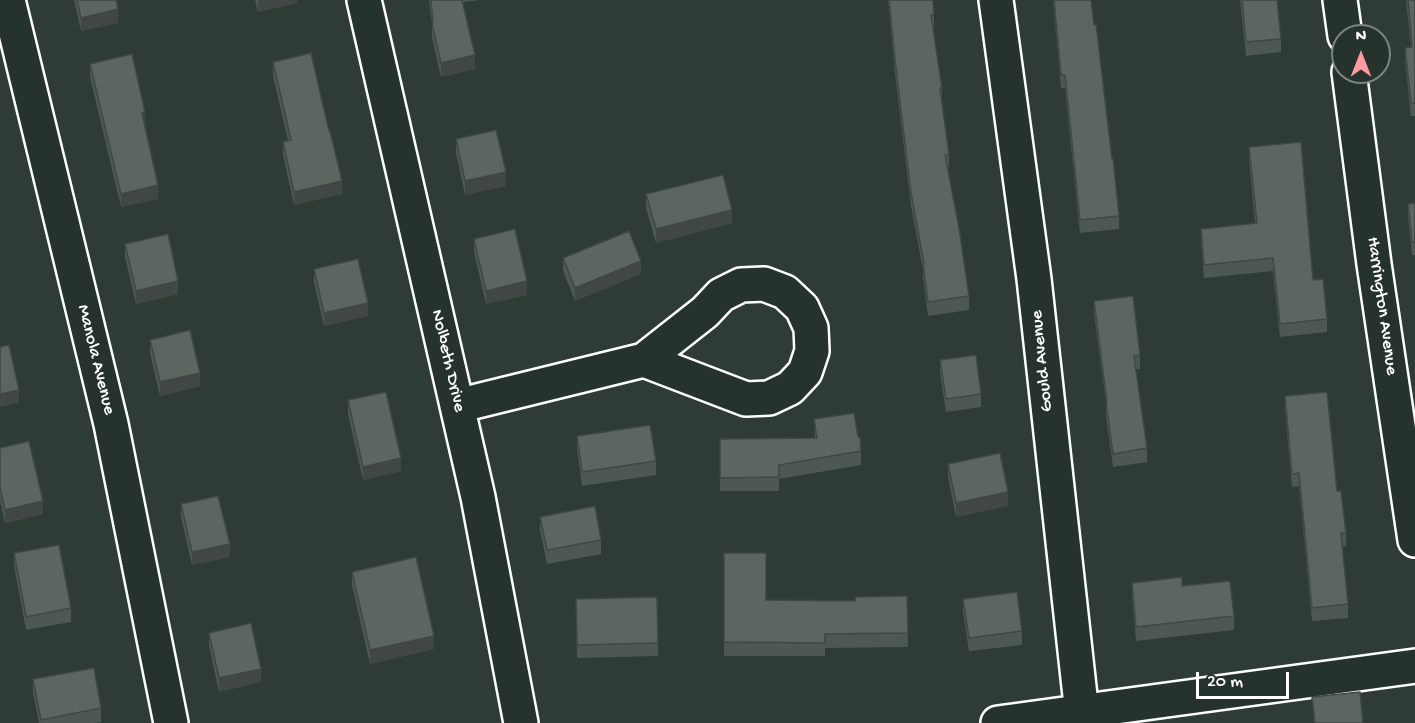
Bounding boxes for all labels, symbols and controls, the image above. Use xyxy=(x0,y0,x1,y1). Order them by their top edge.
north arrow xyxy=(1331,24,1391,84)
text: N xyxy=(1356,28,1366,47)
street label: Harrington Avenue xyxy=(1361,236,1401,376)
street label: Manola Avenue xyxy=(71,303,119,417)
street label: Nolbeth Drive xyxy=(425,308,469,414)
street label: Gould Avenue xyxy=(1027,309,1059,413)
scale bar xyxy=(1199,660,1292,698)
text: 20 m xyxy=(1207,672,1243,693)

